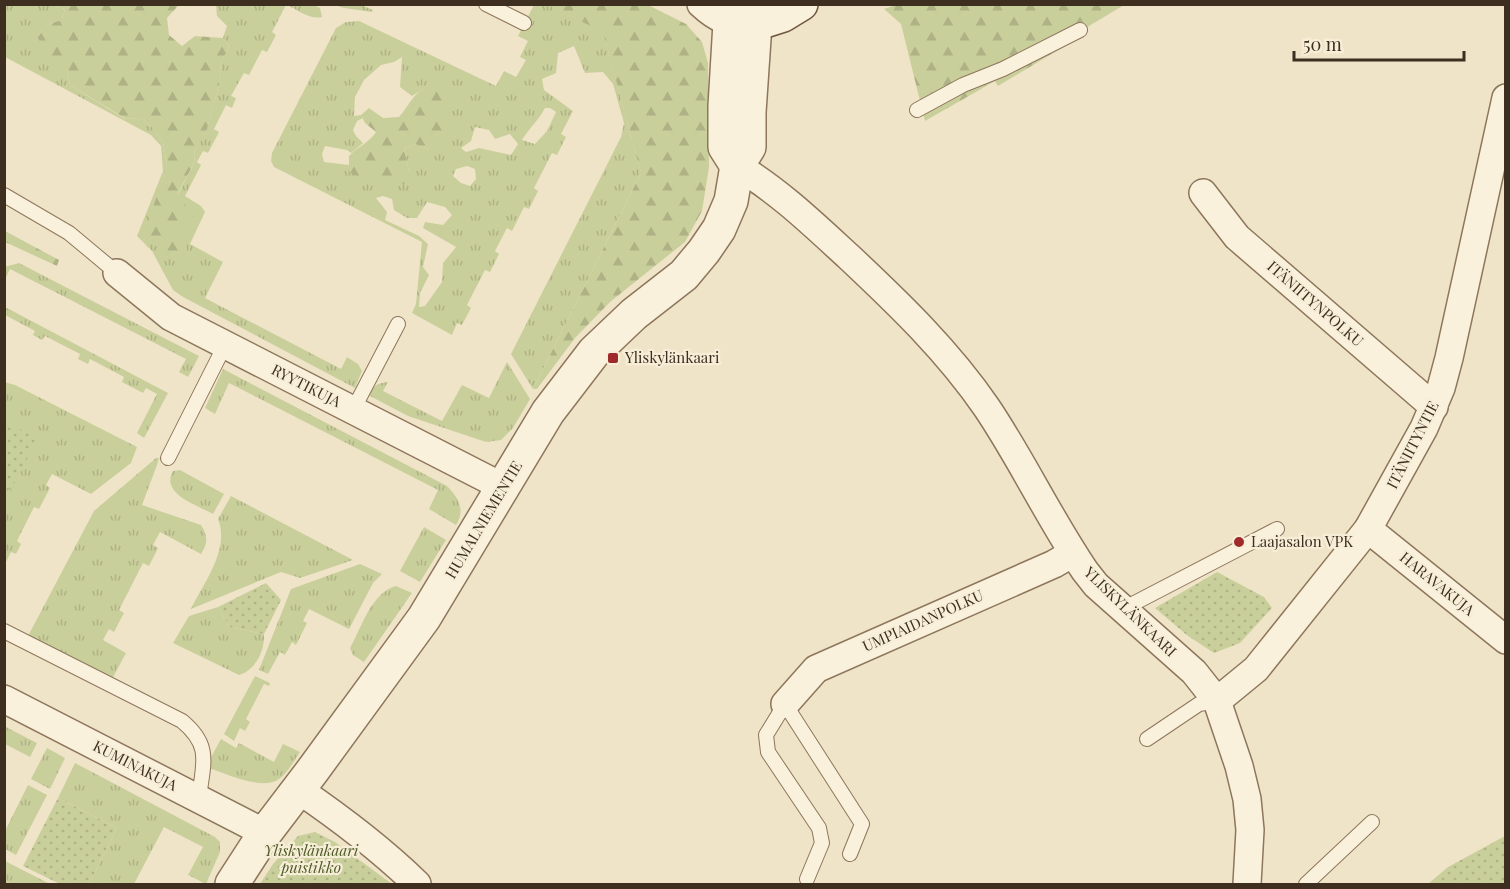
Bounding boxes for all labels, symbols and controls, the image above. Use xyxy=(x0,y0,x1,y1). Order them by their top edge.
scale bar xyxy=(1294,24,1464,62)
text: 50 m xyxy=(1303,32,1342,56)
street label: ITÄNIITYNPOLKU xyxy=(1263,256,1368,350)
place label: Yliskylänkaari xyxy=(624,347,720,367)
marker: Yliskylänkaari xyxy=(606,351,620,365)
street label: RYYTIKUJA xyxy=(268,359,345,411)
street label: ITÄNIITYNTIE xyxy=(1381,397,1443,492)
street label: HUMALNIEMENTIE xyxy=(440,457,526,582)
place label: Laajasalon VPK xyxy=(1251,531,1353,551)
marker: Laajasalon VPK xyxy=(1232,535,1246,549)
street label: HARAVAKUJA xyxy=(1396,547,1480,620)
street label: YLISKYLÄNKAARI xyxy=(1079,561,1181,661)
street label: UMPIAIDANPOLKU xyxy=(859,584,986,656)
street label: KUMINAKUJA xyxy=(90,735,182,795)
park label: Yliskylänkaari puistikko xyxy=(264,840,359,877)

